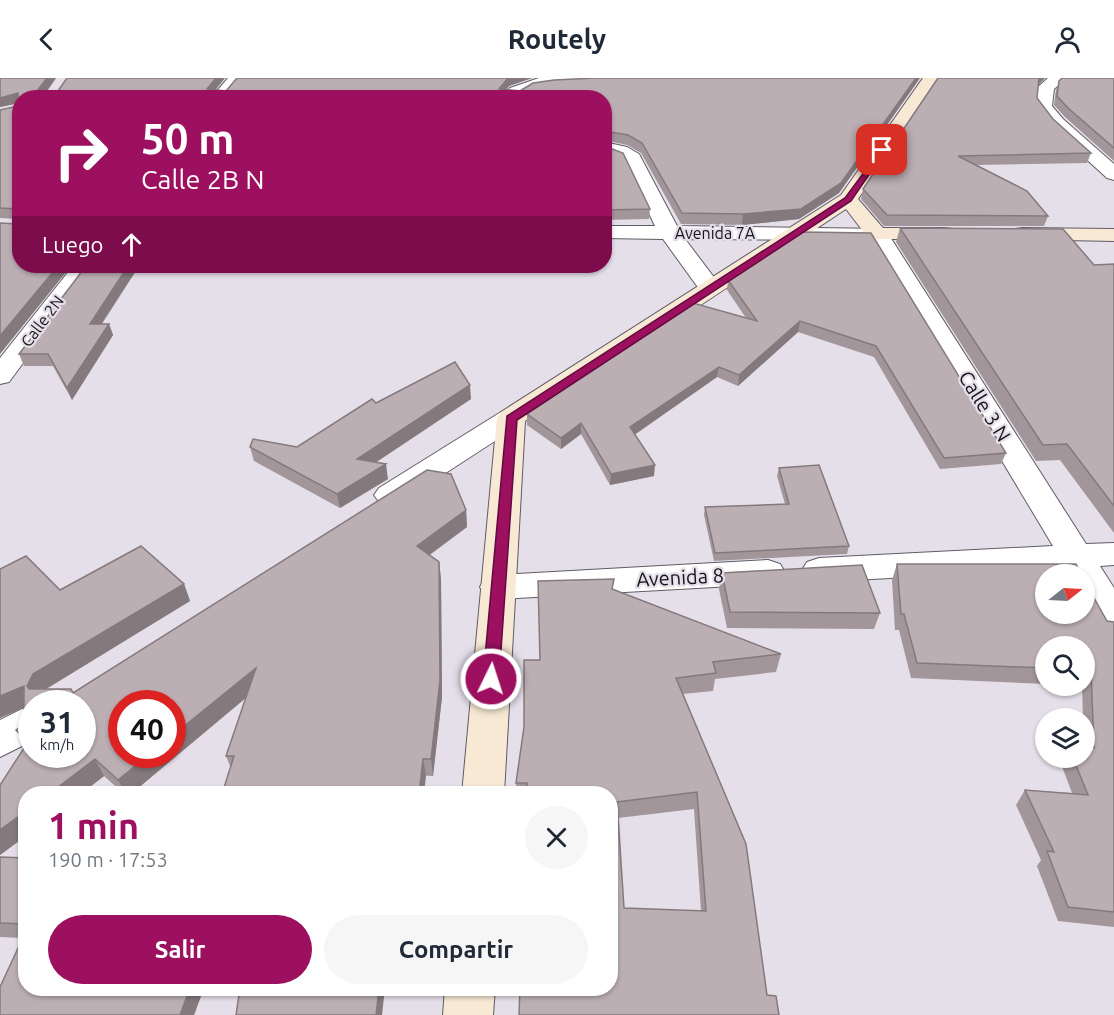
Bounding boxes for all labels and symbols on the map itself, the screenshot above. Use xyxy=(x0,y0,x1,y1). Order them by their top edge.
pin xyxy=(856,124,907,175)
street label: Avenida 7A xyxy=(675,224,756,242)
street label: Calle 2N xyxy=(17,292,67,350)
street label: Calle 3 N xyxy=(954,366,1016,446)
street label: Avenida 8 xyxy=(636,563,724,591)
north arrow xyxy=(1035,564,1095,624)
position arrow xyxy=(459,647,523,711)
speed limit sign: 40 xyxy=(108,690,186,768)

